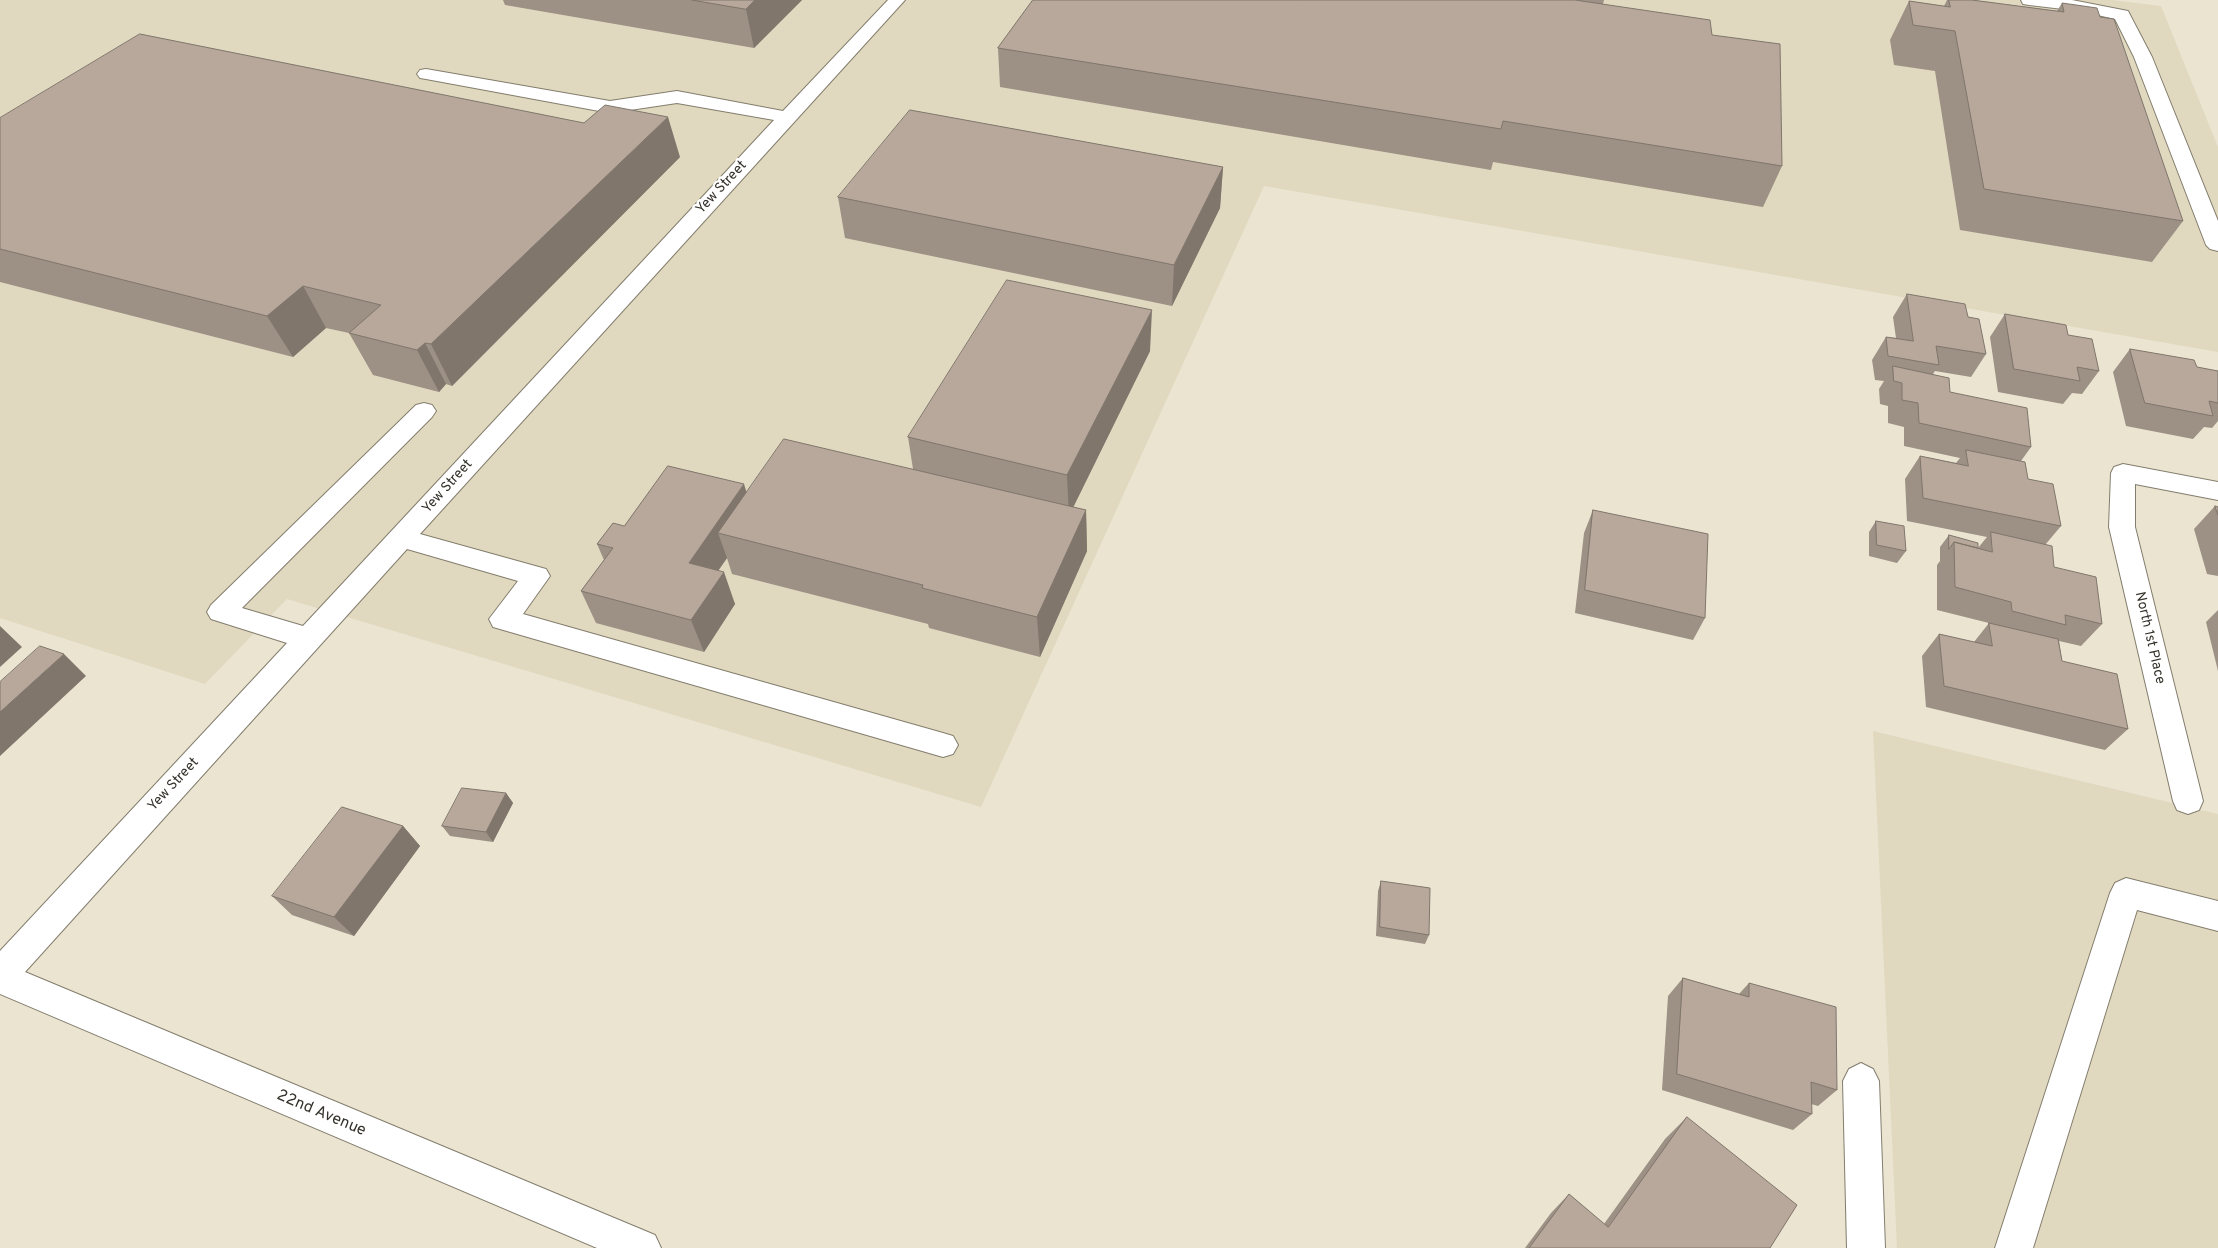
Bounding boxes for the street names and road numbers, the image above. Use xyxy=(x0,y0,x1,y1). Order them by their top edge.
street label: Yew Street xyxy=(693,158,751,218)
street label: Yew Street xyxy=(419,457,477,517)
street label: North 1st Place xyxy=(2130,590,2168,686)
street label: Yew Street xyxy=(145,755,203,815)
street label: 22nd Avenue xyxy=(273,1087,369,1141)

